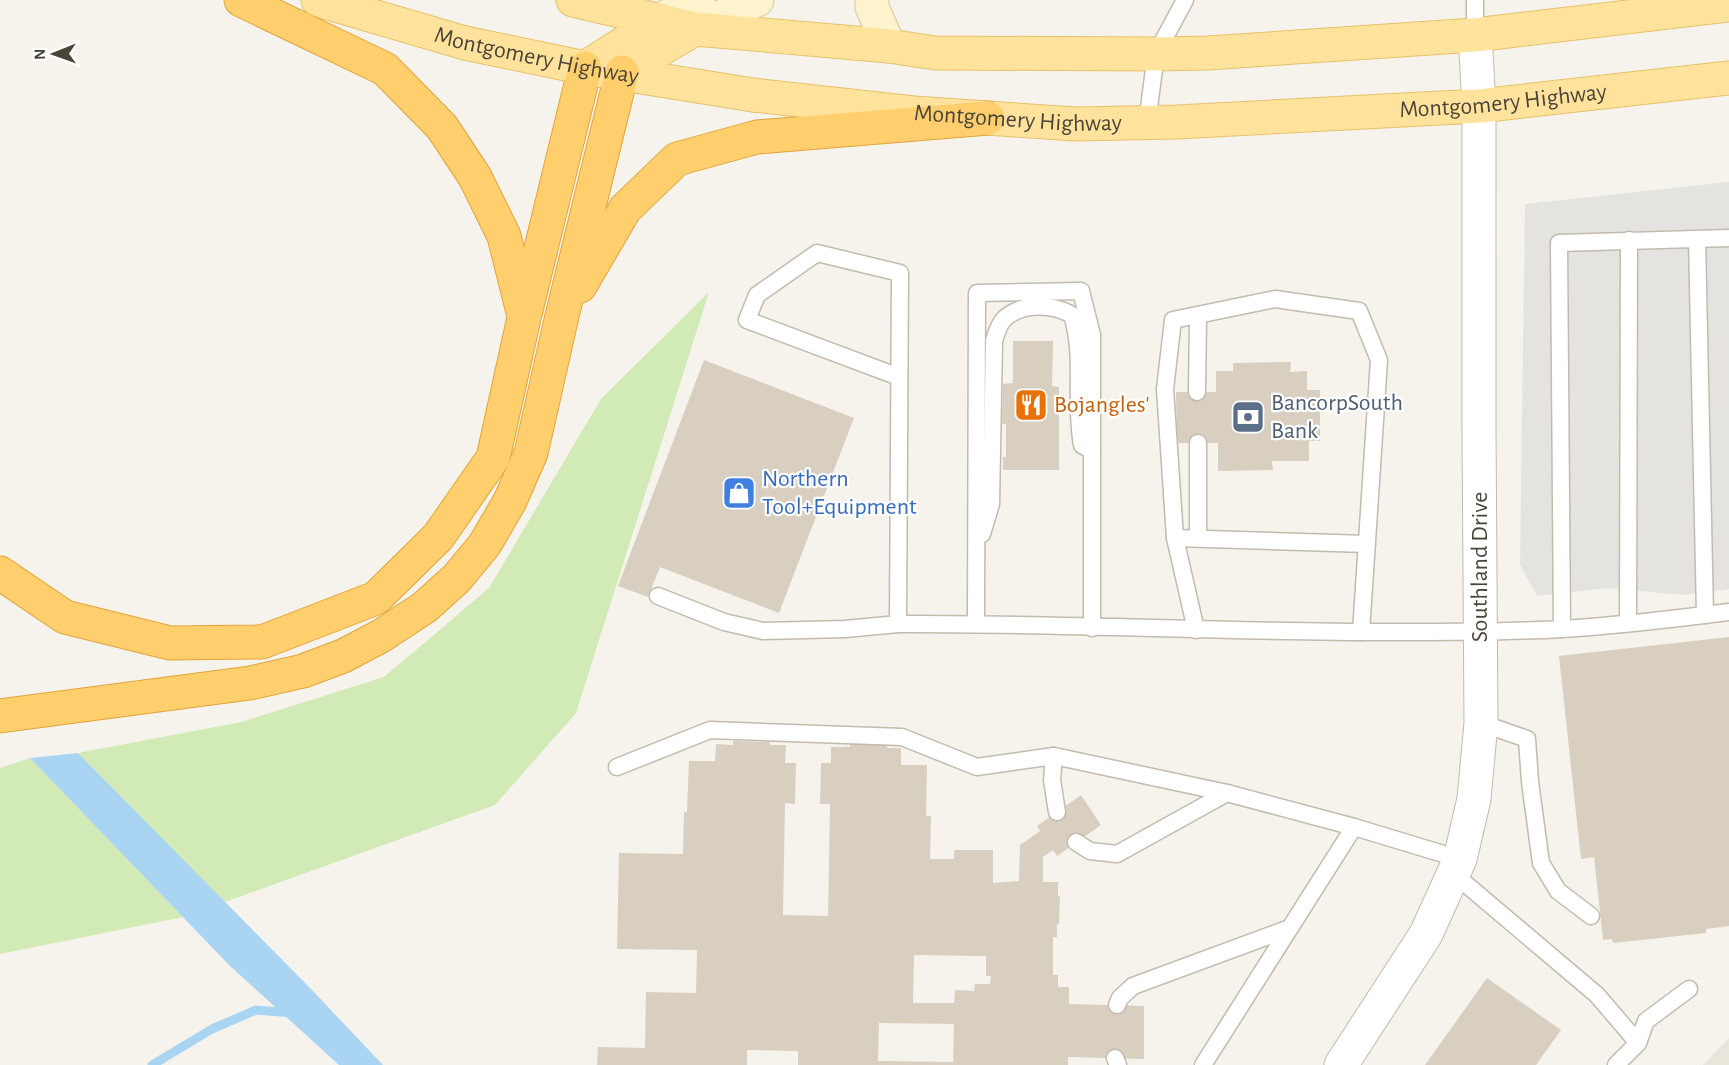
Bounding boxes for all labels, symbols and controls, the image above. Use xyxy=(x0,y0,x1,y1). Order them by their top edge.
street label: Montgomery Highway xyxy=(432,23,641,88)
north arrow xyxy=(24,24,84,84)
text: N xyxy=(32,49,48,60)
street label: Montgomery Highway xyxy=(1399,80,1608,122)
street label: Montgomery Highway xyxy=(913,101,1122,136)
restaurant icon: Bojangles' xyxy=(1013,387,1049,423)
place label: BancorpSouth Bank xyxy=(1271,391,1403,443)
place label: Bojangles' xyxy=(1054,393,1150,417)
bank icon: BancorpSouth Bank xyxy=(1230,399,1266,435)
place label: Northern Tool+Equipment xyxy=(762,467,917,519)
shop icon: Northern Tool+Equipment xyxy=(721,475,757,511)
street label: Southland Drive xyxy=(1468,492,1492,642)

